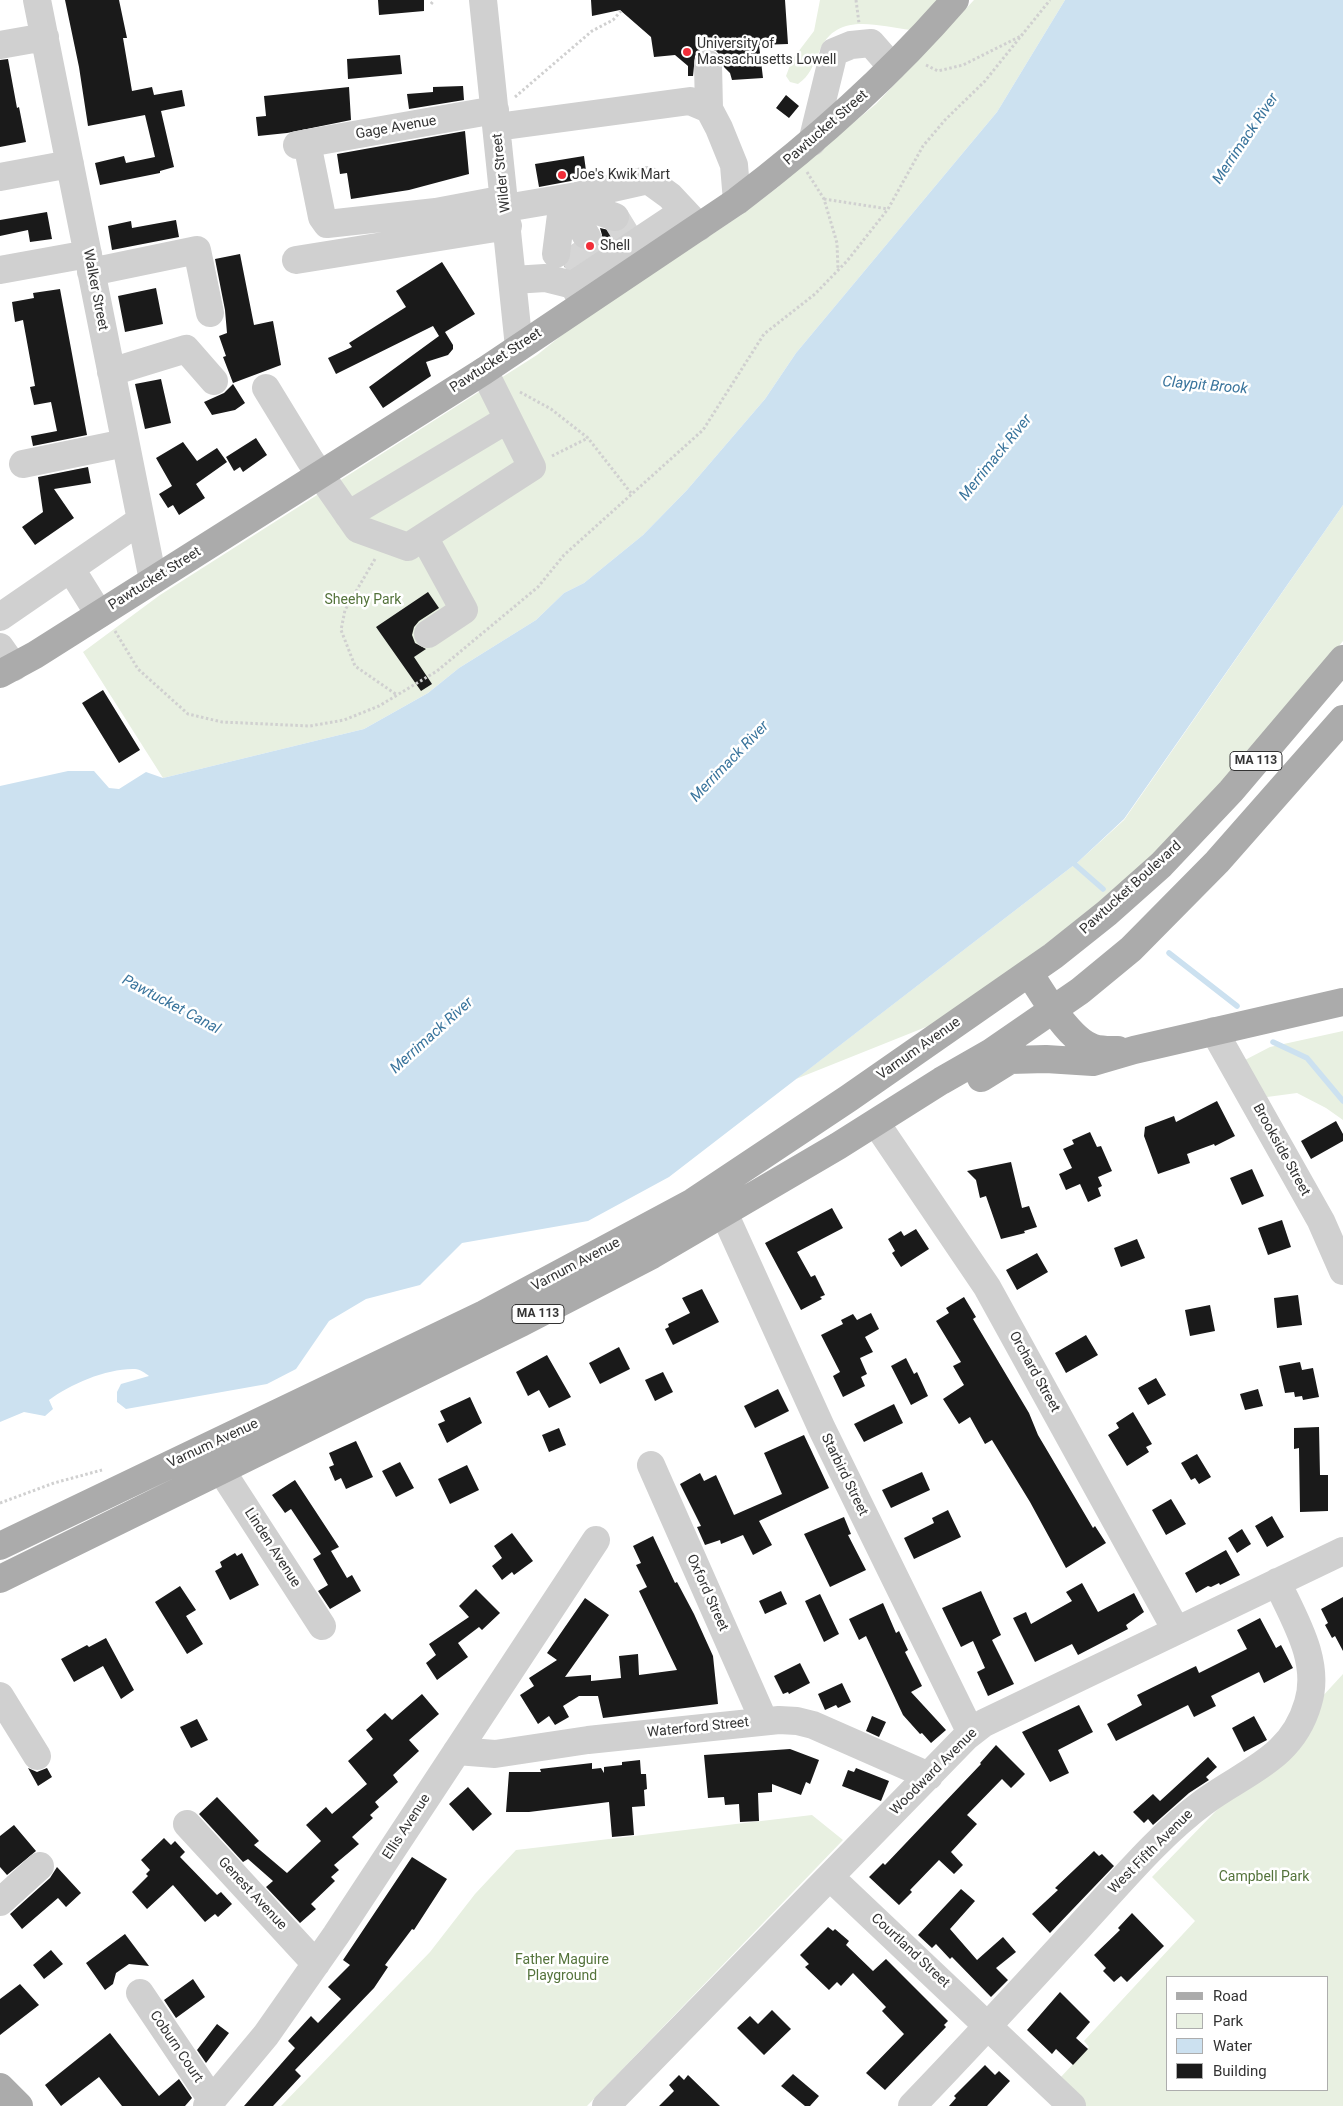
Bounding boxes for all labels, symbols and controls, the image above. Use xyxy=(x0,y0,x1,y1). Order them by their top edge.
place label: University of Massachusetts Lowell xyxy=(697,36,836,68)
marker: University of Massachusetts Lowell xyxy=(681,46,693,58)
street label: Pawtucket Street xyxy=(781,87,871,169)
water label: Merrimack River xyxy=(1209,90,1283,188)
street label: Gage Avenue xyxy=(354,113,438,143)
street label: Wilder Street xyxy=(489,132,515,214)
place label: Joe's Kwik Mart xyxy=(572,167,670,183)
marker: Joe's Kwik Mart xyxy=(556,169,568,181)
place label: Shell xyxy=(600,238,630,254)
marker: Shell xyxy=(584,240,596,252)
street label: Walker Street xyxy=(79,248,111,332)
street label: Pawtucket Street xyxy=(447,325,545,397)
water label: Claypit Brook xyxy=(1162,373,1248,399)
water label: Merrimack River xyxy=(956,411,1036,505)
street label: Pawtucket Street xyxy=(106,544,204,614)
park label: Sheehy Park xyxy=(325,592,401,608)
water label: Merrimack River xyxy=(687,718,773,806)
road number: MA 113 xyxy=(1230,751,1282,770)
street label: Pawtucket Boulevard xyxy=(1077,838,1185,938)
water label: Pawtucket Canal xyxy=(119,972,223,1038)
water label: Merrimack River xyxy=(387,994,477,1078)
street label: Varnum Avenue xyxy=(874,1014,964,1084)
street label: Brookside Street xyxy=(1249,1101,1313,1199)
street label: Varnum Avenue xyxy=(529,1235,623,1295)
road number: MA 113 xyxy=(512,1305,564,1324)
street label: Orchard Street xyxy=(1005,1329,1063,1415)
street label: Varnum Avenue xyxy=(165,1416,261,1472)
street label: Starbird Street xyxy=(817,1431,871,1519)
street label: Linden Avenue xyxy=(240,1505,304,1591)
street label: Oxford Street xyxy=(683,1552,731,1634)
street label: Waterford Street xyxy=(646,1714,750,1742)
street label: Woodward Avenue xyxy=(887,1725,981,1819)
street label: Ellis Avenue xyxy=(380,1791,434,1863)
street label: West Fifth Avenue xyxy=(1105,1806,1197,1898)
street label: Genest Avenue xyxy=(214,1854,290,1934)
park label: Campbell Park xyxy=(1219,1869,1309,1885)
street label: Courtland Street xyxy=(867,1910,953,1992)
park label: Father Maguire Playground xyxy=(515,1952,609,1984)
legend xyxy=(1166,1976,1328,2091)
text: Road xyxy=(1213,1987,1247,2005)
street label: Coburn Court xyxy=(146,2008,206,2086)
text: Park xyxy=(1213,2012,1243,2030)
text: Water xyxy=(1213,2037,1252,2055)
text: Building xyxy=(1213,2062,1267,2080)

